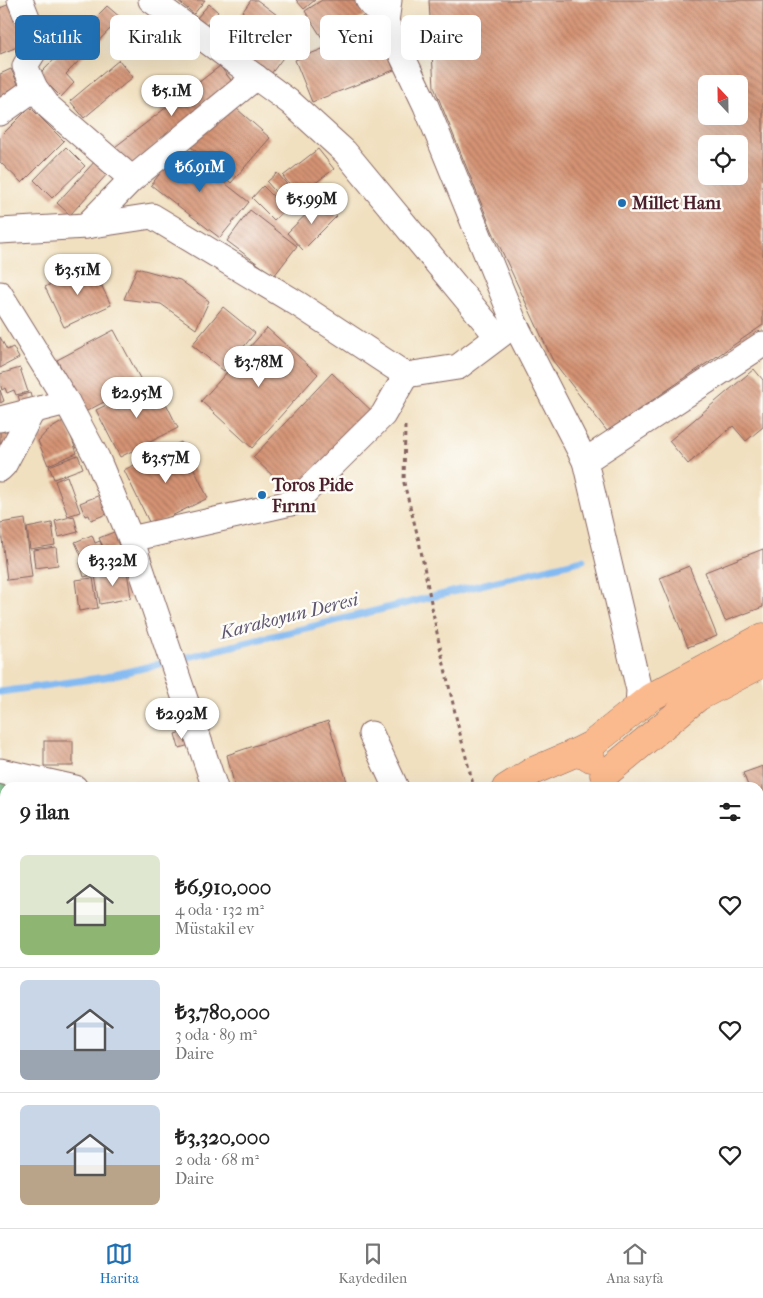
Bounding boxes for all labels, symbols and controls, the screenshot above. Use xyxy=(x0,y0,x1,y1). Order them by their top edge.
chip: Satılık xyxy=(15,15,100,60)
chip: Kiralık xyxy=(110,15,200,60)
chip: Filtreler xyxy=(210,15,310,60)
chip: Yeni xyxy=(320,15,391,60)
chip: Daire xyxy=(401,15,481,60)
pin: ₺5.1M xyxy=(137,74,207,117)
north arrow xyxy=(698,75,748,125)
map controls xyxy=(698,75,748,185)
text: ₺5.1M xyxy=(152,81,192,100)
button: locate xyxy=(698,135,748,185)
pin: ₺6.91M xyxy=(159,150,241,193)
text: ₺6.91M xyxy=(175,157,225,176)
pin: ₺5.99M xyxy=(271,182,353,225)
text: ₺5.99M xyxy=(287,189,337,208)
place label: Millet Hanı xyxy=(631,193,722,214)
marker: Millet Hanı xyxy=(616,197,628,209)
pin: ₺3.51M xyxy=(37,254,119,296)
text: ₺3.51M xyxy=(55,260,101,279)
pin: ₺3.78M xyxy=(218,346,300,388)
text: ₺3.78M xyxy=(235,352,283,371)
pin: ₺2.95M xyxy=(96,376,178,419)
text: ₺2.95M xyxy=(112,383,162,402)
pin: ₺3.57M xyxy=(125,442,207,484)
text: ₺3.57M xyxy=(142,448,190,467)
place label: Toros Pide Fırını xyxy=(271,475,354,517)
marker: Toros Pide Fırını xyxy=(256,489,268,501)
pin: ₺3.32M xyxy=(72,544,154,587)
text: ₺3.32M xyxy=(89,551,137,570)
water label: Karakoyun Deresi xyxy=(216,588,362,644)
pin: ₺2.92M xyxy=(141,698,223,740)
text: ₺2.92M xyxy=(156,704,208,723)
icon: filters xyxy=(716,798,744,826)
text: 9 ilan xyxy=(20,800,69,824)
icon: home xyxy=(60,875,120,935)
text: ₺6,910,000 xyxy=(175,875,271,899)
icon: heart xyxy=(716,891,744,919)
text: 4 oda · 132 m² xyxy=(175,900,264,919)
text: Müstakil ev xyxy=(175,919,254,938)
icon: home xyxy=(60,1000,120,1060)
text: ₺3,780,000 xyxy=(175,1000,270,1024)
icon: heart xyxy=(716,1016,744,1044)
text: 3 oda · 89 m² xyxy=(175,1025,257,1044)
text: Daire xyxy=(175,1044,214,1063)
icon: home xyxy=(60,1125,120,1185)
text: ₺3,320,000 xyxy=(175,1125,270,1149)
icon: heart xyxy=(716,1141,744,1169)
text: 2 oda · 68 m² xyxy=(175,1150,259,1169)
text: Daire xyxy=(175,1169,214,1188)
tab: Harita xyxy=(100,1240,139,1287)
tab: Kaydedilen xyxy=(338,1240,407,1287)
tab: Ana sayfa xyxy=(607,1240,663,1287)

